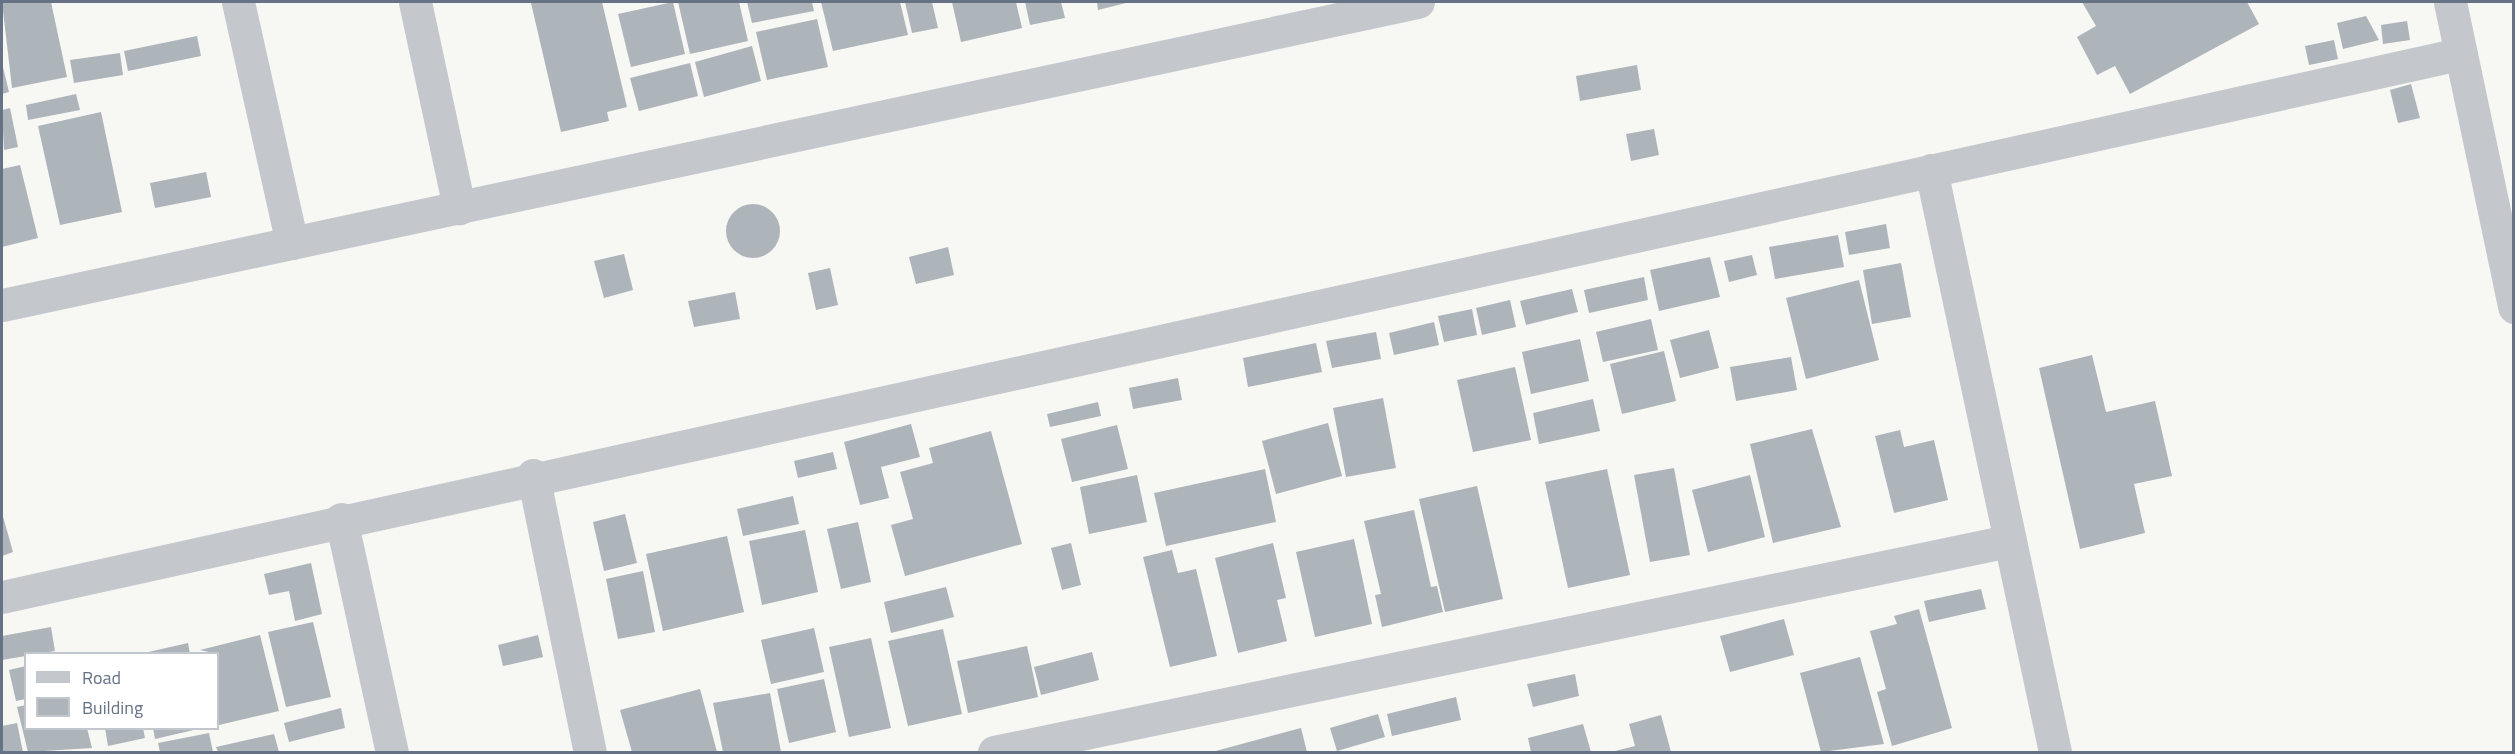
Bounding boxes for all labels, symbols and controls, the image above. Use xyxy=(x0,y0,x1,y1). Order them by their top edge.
legend xyxy=(24,652,219,730)
text: Road xyxy=(82,664,121,691)
text: Building xyxy=(82,694,143,721)

